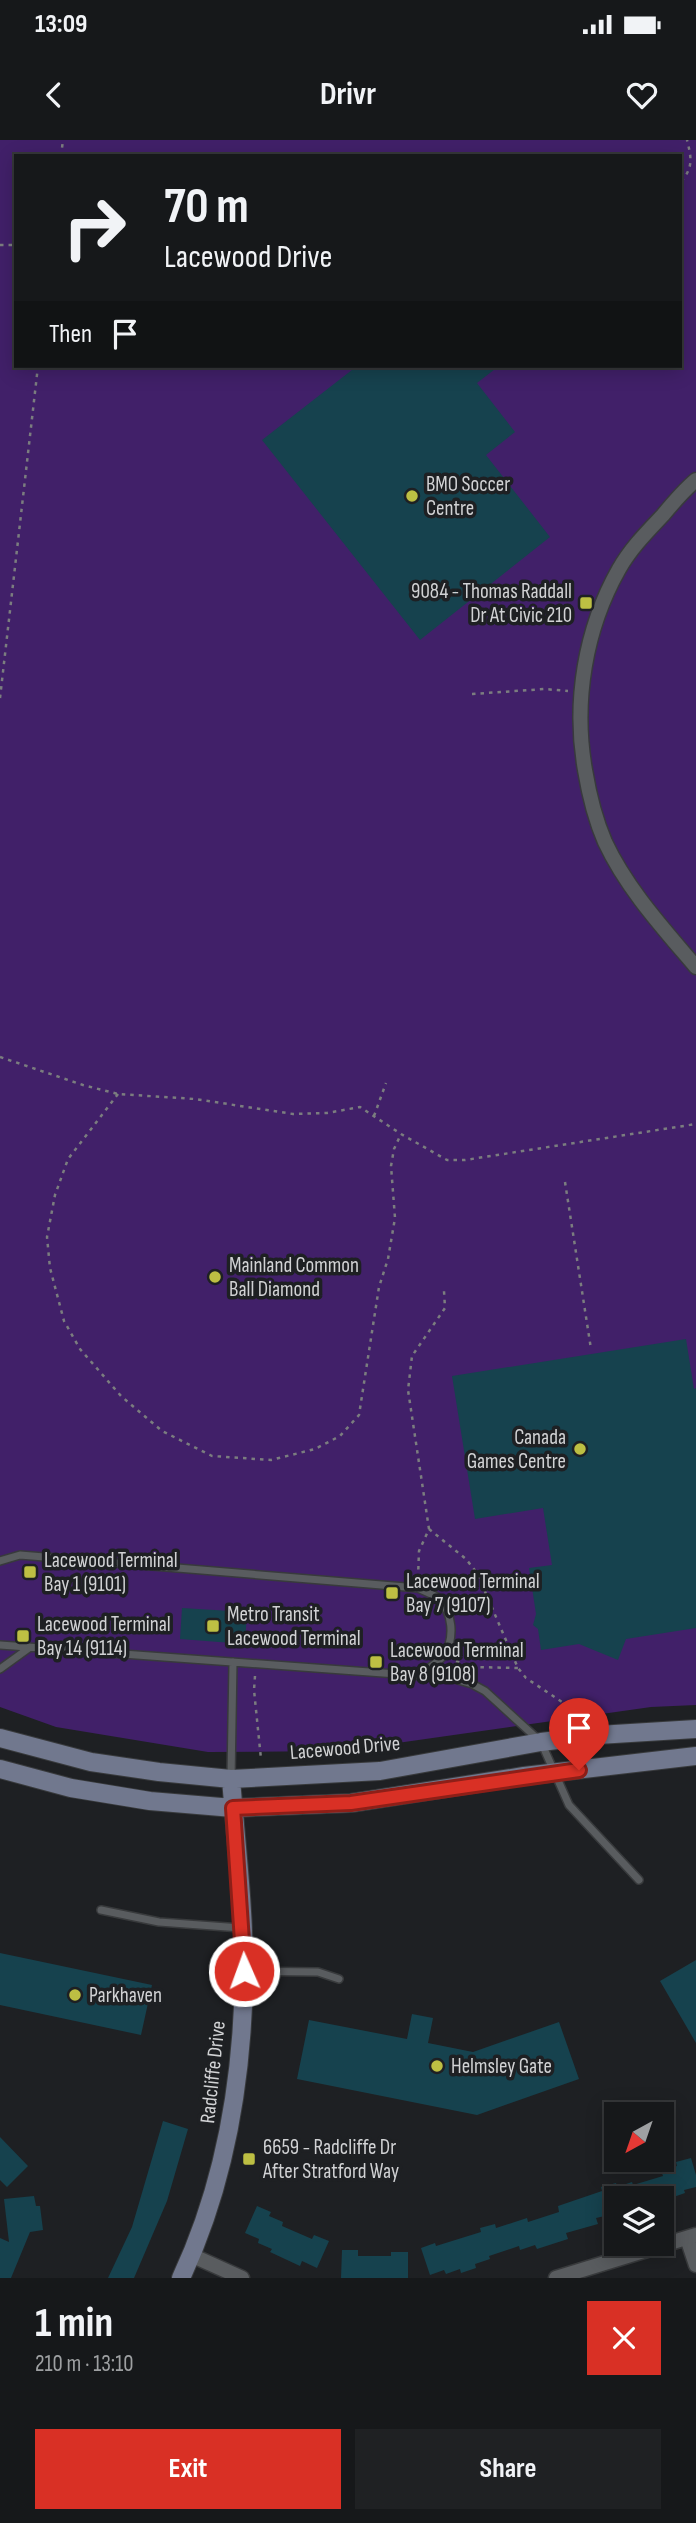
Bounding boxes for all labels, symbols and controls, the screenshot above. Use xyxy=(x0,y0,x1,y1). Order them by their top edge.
text: 13:09 xyxy=(35,9,87,40)
text: Drivr xyxy=(320,75,376,114)
icon: back xyxy=(35,76,73,114)
icon: heart xyxy=(623,76,661,114)
text: 70 m xyxy=(164,178,249,237)
icon: right xyxy=(49,182,140,273)
text: Lacewood Drive xyxy=(164,238,332,277)
icon: arrive xyxy=(106,315,144,353)
text: Then xyxy=(49,319,92,350)
place label: BMO Soccer Centre xyxy=(426,472,510,521)
marker: BMO Soccer Centre xyxy=(404,488,420,504)
place label: 9084 - Thomas Raddall Dr At Civic 210 xyxy=(411,579,572,628)
marker: 9084 - Thomas Raddall Dr At Civic 210 xyxy=(578,595,594,611)
place label: Mainland Common Ball Diamond xyxy=(229,1253,359,1302)
marker: Mainland Common Ball Diamond xyxy=(207,1269,223,1285)
place label: Canada Games Centre xyxy=(467,1425,566,1474)
marker: Canada Games Centre xyxy=(572,1441,588,1457)
place label: Lacewood Terminal Bay 1 (9101) xyxy=(44,1548,178,1597)
marker: Lacewood Terminal Bay 1 (9101) xyxy=(22,1564,38,1580)
place label: Lacewood Terminal Bay 7 (9107) xyxy=(406,1569,540,1618)
marker: Lacewood Terminal Bay 7 (9107) xyxy=(384,1585,400,1601)
place label: Metro Transit Lacewood Terminal xyxy=(227,1602,361,1651)
place label: Lacewood Terminal Bay 14 (9114) xyxy=(37,1612,171,1661)
marker: Metro Transit Lacewood Terminal xyxy=(205,1618,221,1634)
marker: Lacewood Terminal Bay 14 (9114) xyxy=(15,1628,31,1644)
place label: Lacewood Terminal Bay 8 (9108) xyxy=(390,1638,524,1687)
marker: Lacewood Terminal Bay 8 (9108) xyxy=(368,1654,384,1670)
pin xyxy=(549,1698,609,1770)
icon: arrive xyxy=(560,1709,598,1747)
street label: Lacewood Drive xyxy=(289,1731,401,1765)
position arrow xyxy=(207,1934,281,2008)
place label: Parkhaven xyxy=(89,1983,162,2008)
marker: Parkhaven xyxy=(67,1987,83,2003)
street label: Radcliffe Drive xyxy=(195,2019,231,2125)
place label: Helmsley Gate xyxy=(451,2054,552,2079)
marker: Helmsley Gate xyxy=(429,2058,445,2074)
north arrow xyxy=(604,2102,674,2172)
map controls xyxy=(604,2102,674,2256)
place label: 6659 - Radcliffe Dr After Stratford Way xyxy=(262,2135,399,2184)
marker: 6659 - Radcliffe Dr After Stratford Way xyxy=(241,2151,257,2167)
button: layers xyxy=(604,2186,674,2256)
text: 1 min xyxy=(35,2298,113,2349)
button: close xyxy=(587,2301,661,2375)
text: 210 m · 13:10 xyxy=(35,2350,134,2378)
button: Exit xyxy=(35,2429,341,2509)
button: Share xyxy=(355,2429,661,2509)

